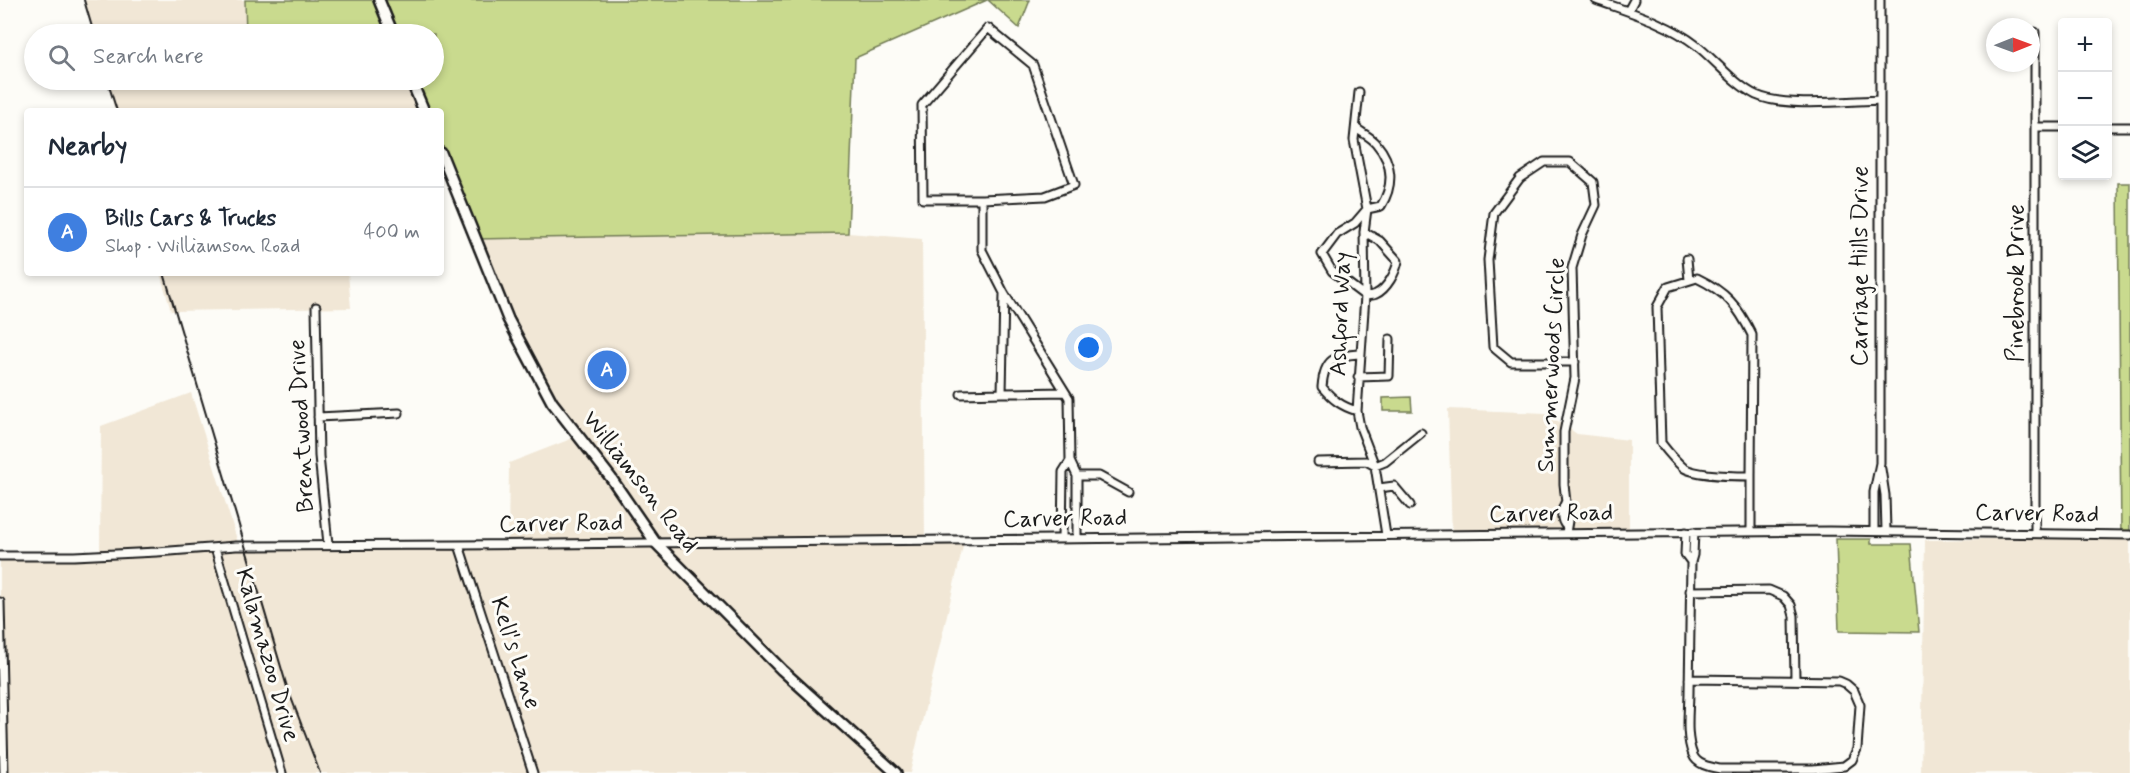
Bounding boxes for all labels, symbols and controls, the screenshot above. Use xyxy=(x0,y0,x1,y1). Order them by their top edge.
north arrow xyxy=(1986,18,2040,72)
map controls xyxy=(2058,18,2112,180)
button: + xyxy=(2058,18,2112,72)
search box xyxy=(24,24,444,90)
icon: search xyxy=(45,41,78,74)
text: Search here xyxy=(93,43,204,71)
button: − xyxy=(2058,72,2112,126)
button: layers xyxy=(2058,126,2112,180)
text: Nearby xyxy=(48,130,127,164)
street label: Carriage Hills Drive xyxy=(1845,166,1876,366)
street label: Pinebrook Drive xyxy=(2001,204,2032,362)
text: Bills Cars & Trucks xyxy=(105,205,276,233)
text: A xyxy=(61,219,74,246)
text: 400 m xyxy=(364,219,420,246)
text: Shop · Williamson Road xyxy=(105,233,300,260)
street label: Ashford Way xyxy=(1323,251,1361,377)
street label: Summerwoods Circle xyxy=(1531,257,1573,473)
your location xyxy=(1074,333,1103,362)
street label: Brentwood Drive xyxy=(282,339,322,513)
pin: A xyxy=(588,348,626,392)
street label: Williamson Road xyxy=(575,405,705,559)
street label: Carver Road xyxy=(1489,497,1613,531)
street label: Carver Road xyxy=(1975,497,2099,531)
street label: Carver Road xyxy=(1003,502,1127,536)
street label: Carver Road xyxy=(499,507,623,541)
street label: Kalamazoo Drive xyxy=(227,565,307,745)
street label: Kell's Lane xyxy=(482,593,548,713)

